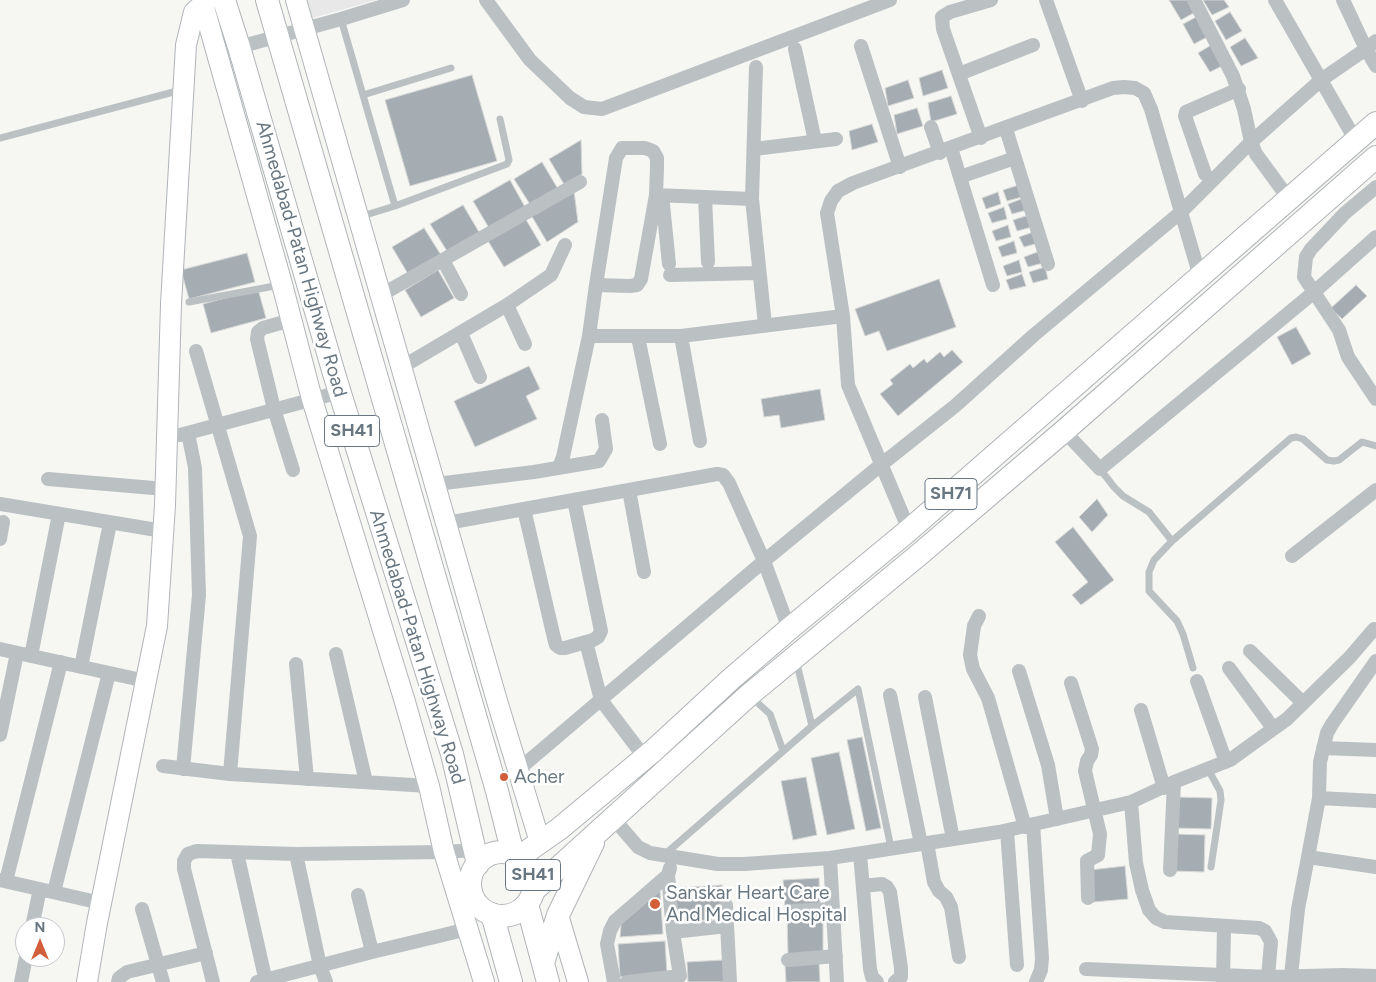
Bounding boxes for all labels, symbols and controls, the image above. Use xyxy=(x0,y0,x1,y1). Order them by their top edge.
street label: Ahmedabad-Patan Highway Road xyxy=(251,118,351,400)
road number: SH41 xyxy=(324,416,380,446)
road number: SH71 xyxy=(925,478,977,509)
street label: Ahmedabad-Patan Highway Road xyxy=(364,507,470,787)
place label: Acher xyxy=(514,766,564,788)
marker: Acher xyxy=(498,771,510,783)
road number: SH41 xyxy=(506,860,560,890)
place label: Sanskar Heart Care And Medical Hospital xyxy=(666,882,847,926)
marker: Sanskar Heart Care And Medical Hospital xyxy=(648,897,662,911)
north arrow xyxy=(15,917,65,967)
text: N xyxy=(35,919,45,936)

